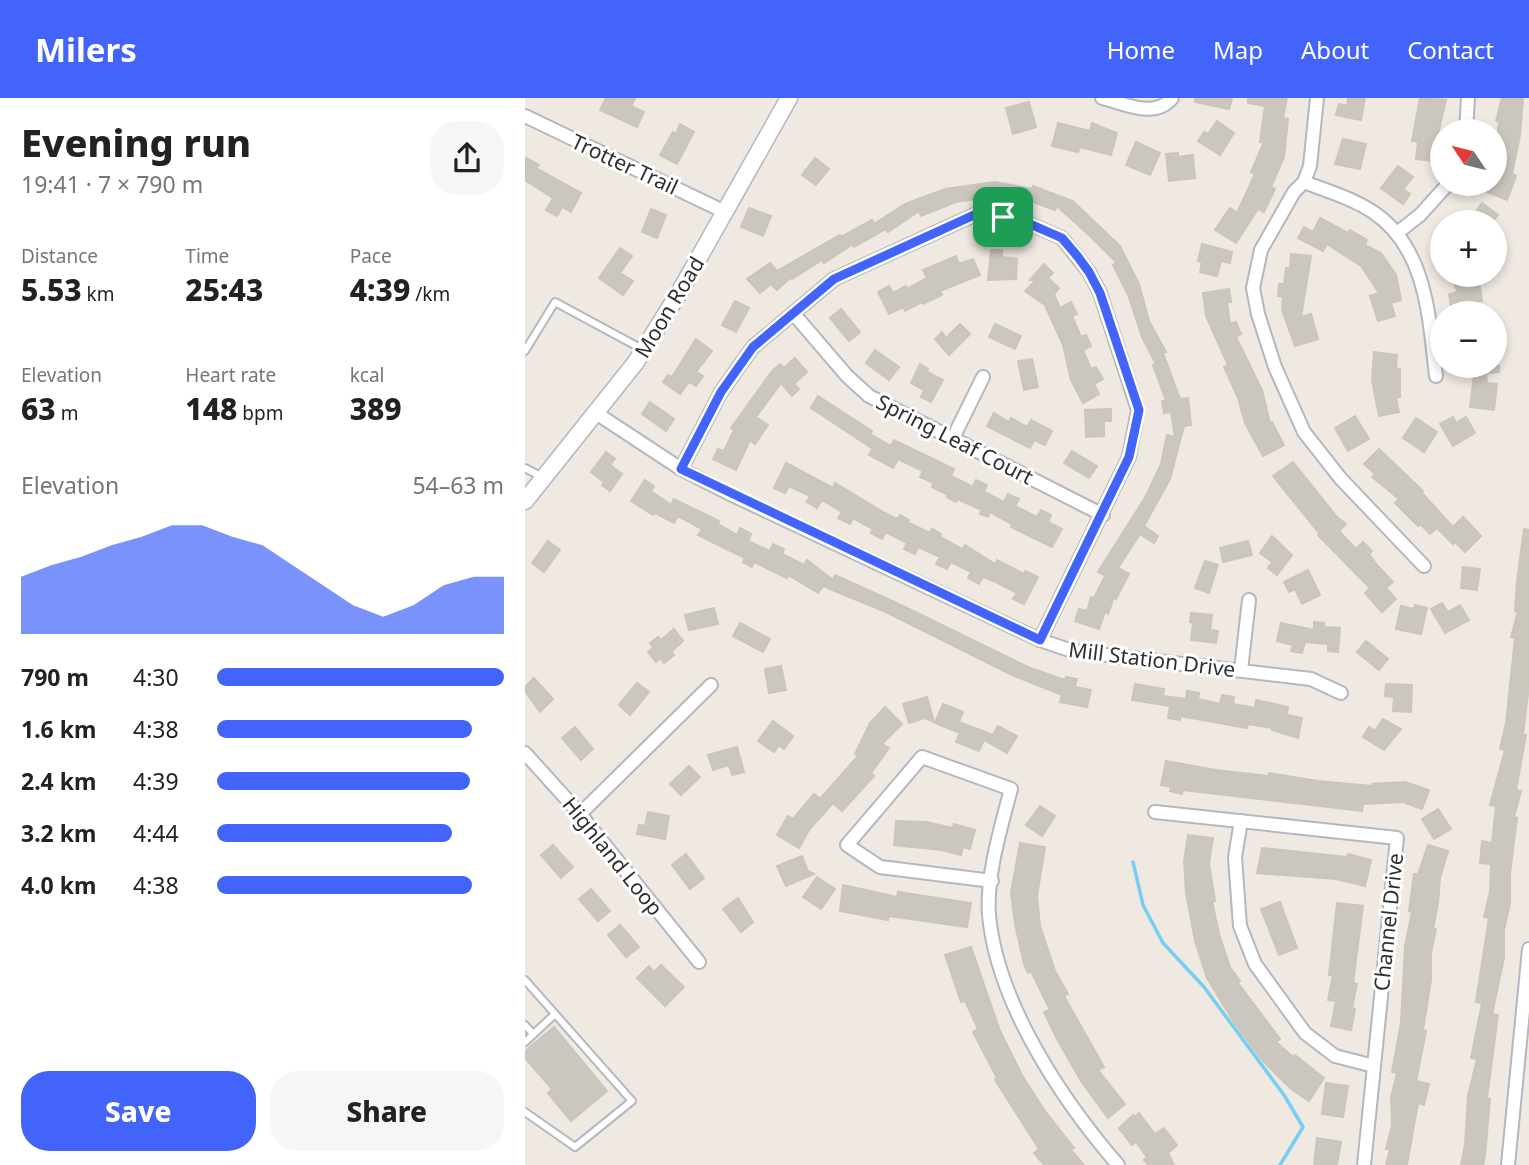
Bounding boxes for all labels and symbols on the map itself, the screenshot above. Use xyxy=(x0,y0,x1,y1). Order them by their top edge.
north arrow xyxy=(1430,119,1507,196)
street label: Trotter Trail xyxy=(567,127,683,201)
pin xyxy=(973,187,1033,247)
street label: Moon Road xyxy=(628,251,710,363)
street label: Spring Leaf Court xyxy=(872,387,1039,491)
street label: Mill Station Drive xyxy=(1067,635,1237,683)
street label: Highland Loop xyxy=(557,791,669,921)
street label: Channel Drive xyxy=(1367,852,1409,992)

